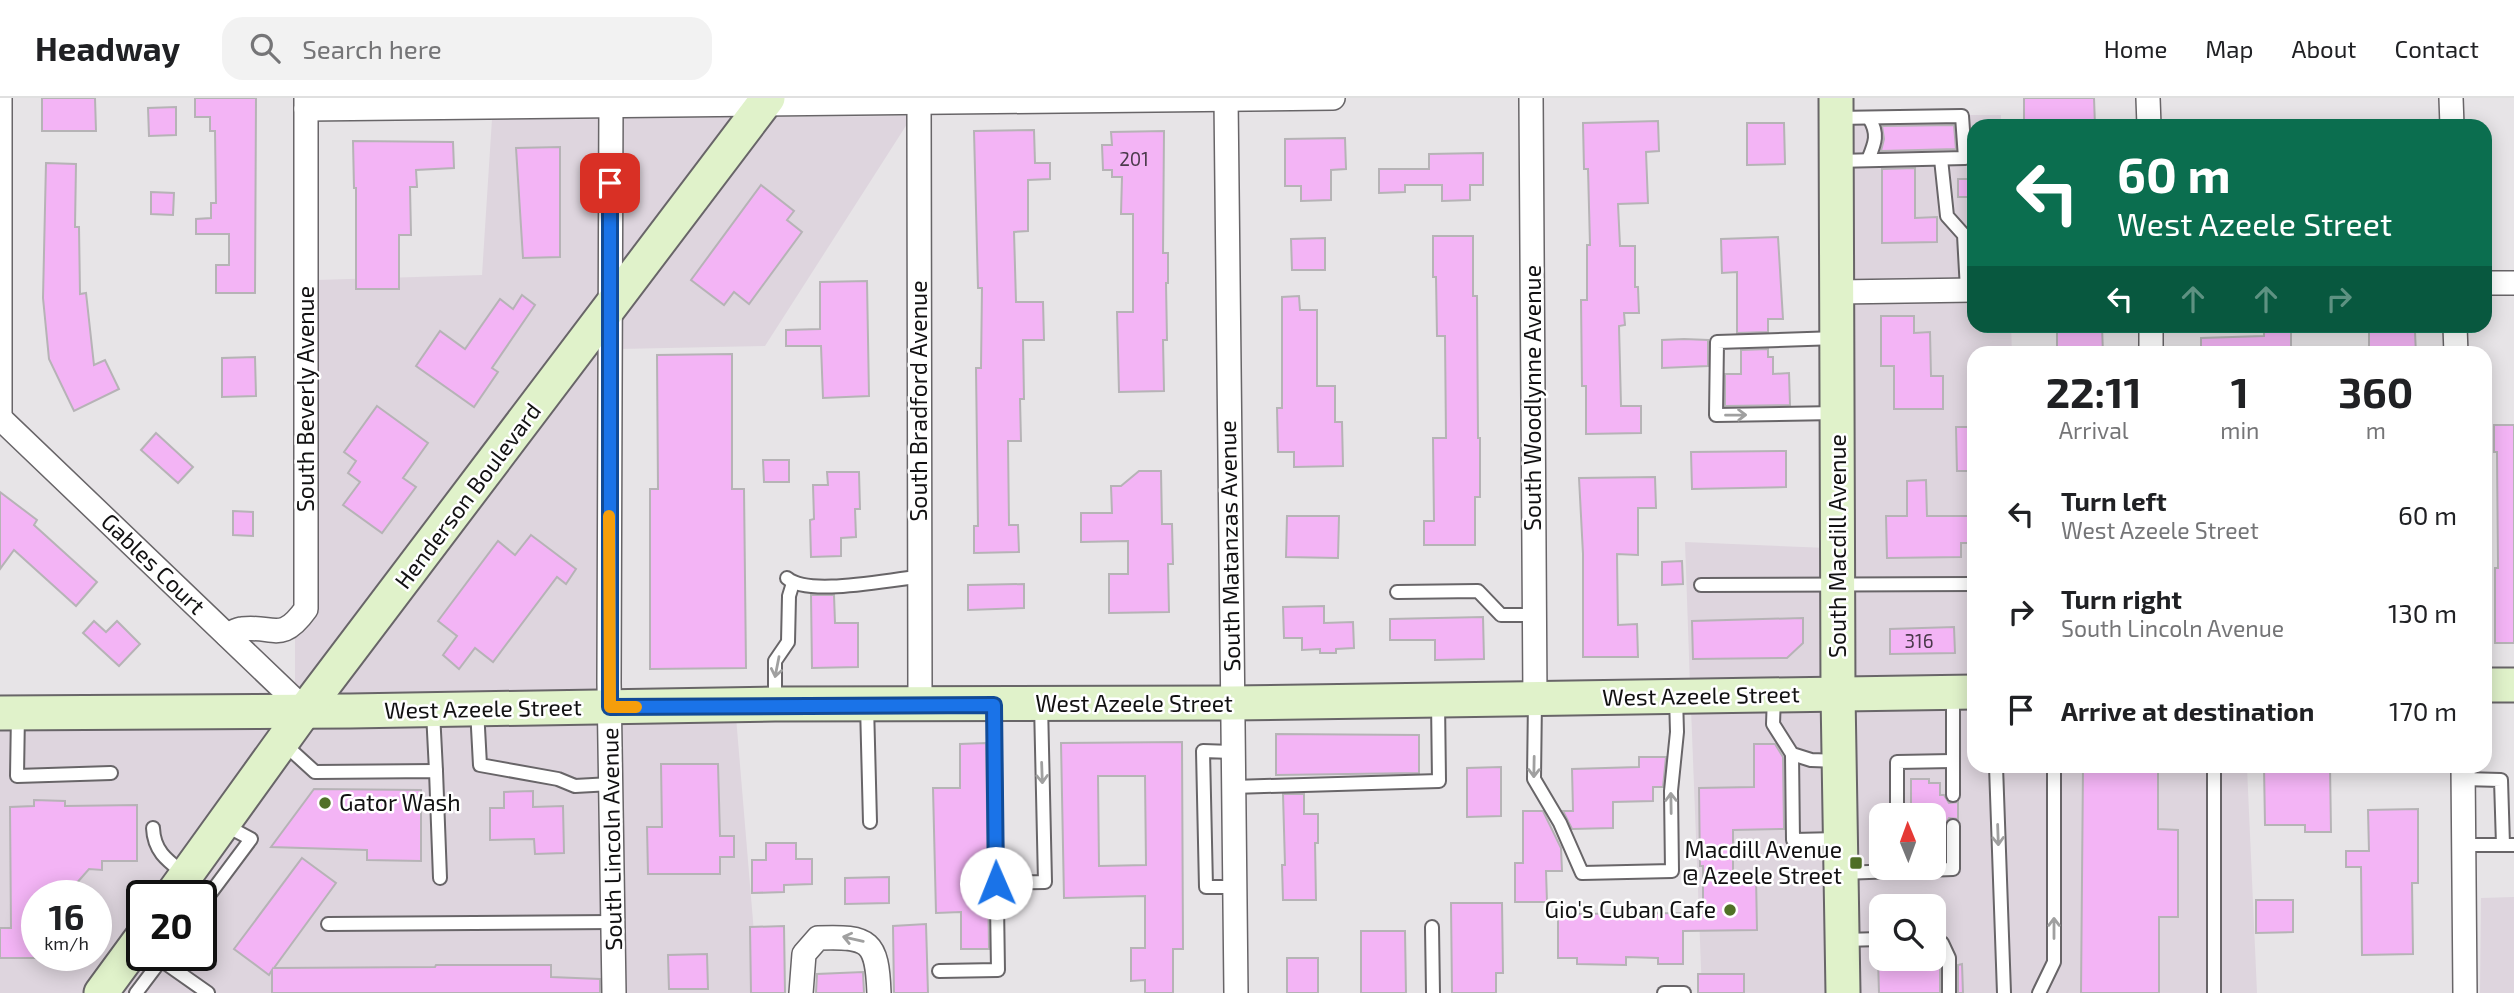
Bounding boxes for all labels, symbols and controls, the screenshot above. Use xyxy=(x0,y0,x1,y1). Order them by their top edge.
search box xyxy=(222,17,712,80)
text: Headway xyxy=(35,28,180,68)
icon: search xyxy=(246,29,284,67)
text: Search here xyxy=(302,33,442,64)
text: Home xyxy=(2104,34,2167,63)
text: Map xyxy=(2205,34,2253,63)
text: About xyxy=(2291,34,2357,63)
text: Contact xyxy=(2395,34,2479,63)
text: 60 m xyxy=(2117,144,2231,203)
house number: 201 xyxy=(1119,147,1149,170)
icon: left xyxy=(2002,147,2093,238)
pin xyxy=(580,153,640,213)
icon: arrive xyxy=(591,164,629,202)
text: West Azeele Street xyxy=(2117,204,2392,242)
street label: South Woodlynne Avenue xyxy=(1518,265,1546,531)
street label: South Bradford Avenue xyxy=(904,280,932,522)
icon: left xyxy=(2101,280,2139,318)
icon: ahead xyxy=(2174,280,2212,318)
icon: ahead xyxy=(2247,280,2285,318)
icon: right xyxy=(2320,280,2358,318)
street label: South Beverly Avenue xyxy=(291,286,319,512)
text: 22:11 xyxy=(2046,366,2142,416)
text: 1 xyxy=(2231,366,2249,416)
text: 360 xyxy=(2338,366,2413,416)
street label: Henderson Boulevard xyxy=(388,397,546,594)
one-way arrow xyxy=(1724,408,1747,422)
text: Arrival xyxy=(2059,416,2129,444)
text: min xyxy=(2220,416,2259,444)
text: m xyxy=(2366,416,2386,444)
street label: South Matanzas Avenue xyxy=(1213,420,1245,672)
street label: South Macdill Avenue xyxy=(1823,434,1851,658)
text: Turn left xyxy=(2061,485,2167,516)
icon: left xyxy=(2002,495,2040,533)
text: 60 m xyxy=(2398,499,2457,530)
street label: Gables Court xyxy=(96,507,212,620)
text: West Azeele Street xyxy=(2061,516,2259,544)
text: Turn right xyxy=(2061,583,2182,614)
icon: right xyxy=(2002,593,2040,631)
text: 130 m xyxy=(2388,597,2457,628)
text: South Lincoln Avenue xyxy=(2061,614,2284,642)
house number: 316 xyxy=(1905,629,1934,652)
one-way arrow xyxy=(769,655,782,677)
street label: West Azeele Street xyxy=(1602,679,1800,711)
street label: West Azeele Street xyxy=(1035,689,1233,717)
icon: arrive xyxy=(2002,691,2040,729)
street label: West Azeele Street xyxy=(384,692,582,724)
text: Arrive at destination xyxy=(2061,695,2314,726)
text: 170 m xyxy=(2389,695,2457,726)
street label: South Lincoln Avenue xyxy=(595,727,627,951)
one-way arrow xyxy=(1527,755,1541,778)
one-way arrow xyxy=(1036,761,1049,784)
place label: Gator Wash xyxy=(339,788,461,816)
one-way arrow xyxy=(1664,791,1678,814)
marker: Gator Wash xyxy=(317,795,333,811)
north arrow xyxy=(1869,803,1946,880)
map controls xyxy=(1869,803,1946,971)
one-way arrow xyxy=(1992,823,2005,846)
place label: Macdill Avenue @ Azeele Street xyxy=(1682,835,1842,889)
position arrow xyxy=(959,846,1033,920)
marker: Macdill Avenue @ Azeele Street xyxy=(1848,855,1864,871)
speed limit sign: 20 xyxy=(126,880,217,971)
button: search xyxy=(1869,894,1946,971)
text: 16 xyxy=(49,895,84,937)
place label: Gio's Cuban Cafe xyxy=(1544,895,1716,923)
marker: Gio's Cuban Cafe xyxy=(1722,902,1738,918)
one-way arrow xyxy=(2047,917,2061,940)
text: km/h xyxy=(44,932,89,954)
one-way arrow xyxy=(842,932,864,945)

